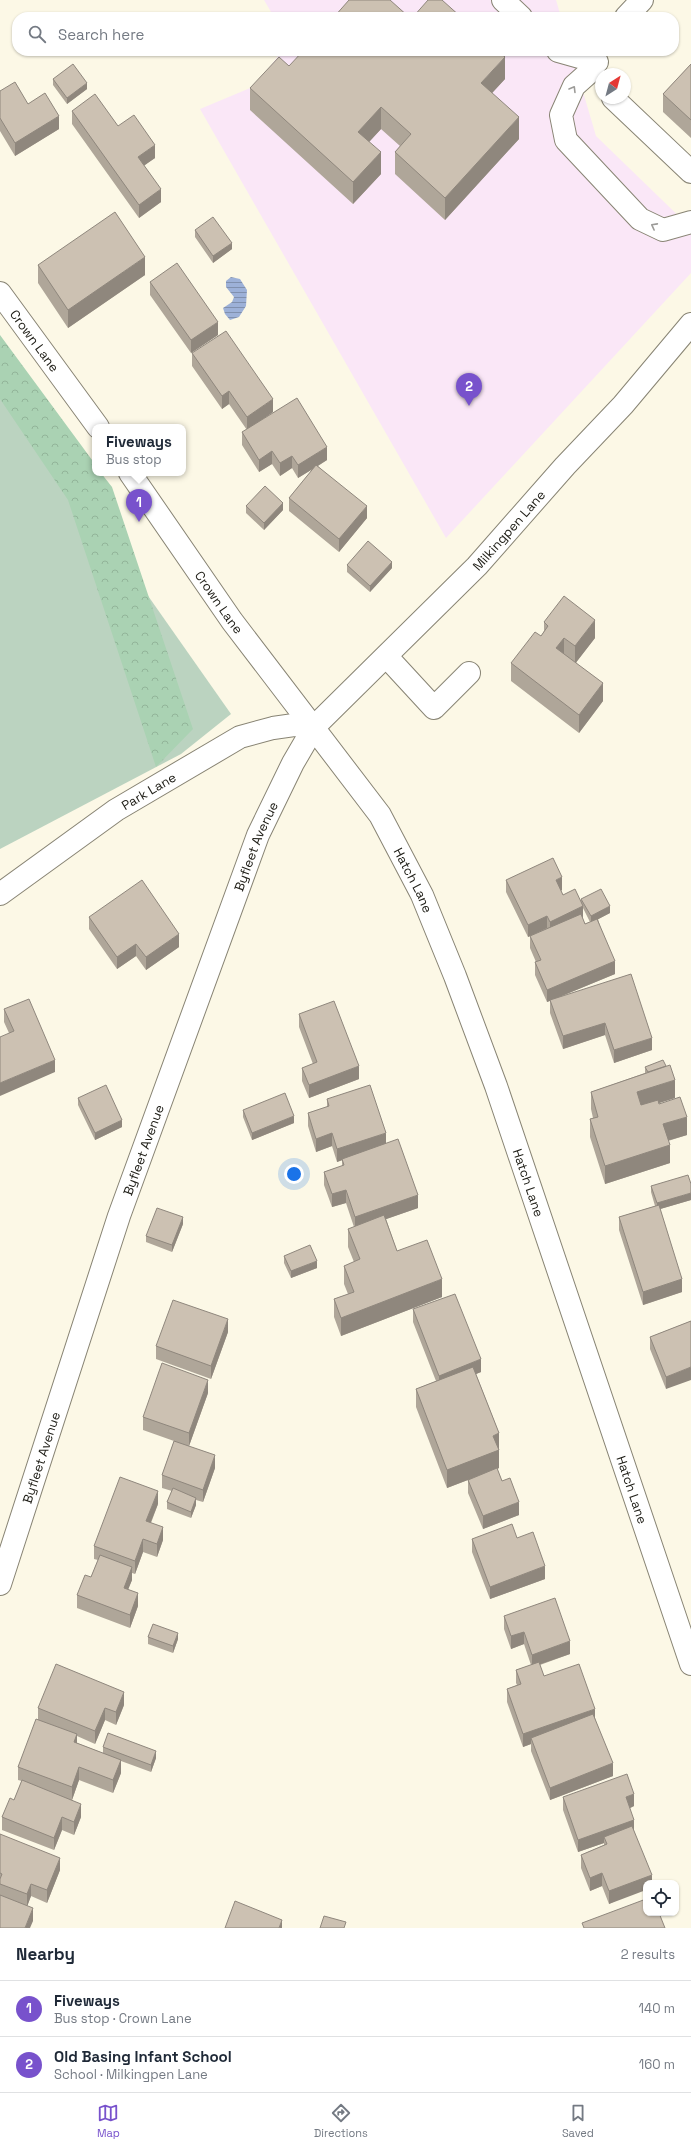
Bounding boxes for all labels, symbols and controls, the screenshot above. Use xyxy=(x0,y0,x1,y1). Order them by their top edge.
search box xyxy=(12,12,679,56)
icon: search xyxy=(26,23,48,45)
text: Search here xyxy=(58,25,144,44)
north arrow xyxy=(595,68,631,104)
one-way arrow xyxy=(569,87,576,94)
one-way arrow xyxy=(651,223,659,231)
street label: Crown Lane xyxy=(6,306,63,375)
pin: 2 xyxy=(456,373,482,406)
popup xyxy=(92,424,186,476)
text: Fiveways xyxy=(106,432,172,451)
text: Bus stop xyxy=(106,451,162,468)
street label: Milkingpen Lane xyxy=(469,486,549,574)
pin: 1 xyxy=(126,489,152,522)
street label: Crown Lane xyxy=(191,567,247,637)
street label: Park Lane xyxy=(118,768,179,814)
street label: Byfleet Avenue xyxy=(230,799,282,893)
street label: Hatch Lane xyxy=(390,845,437,915)
street label: Byfleet Avenue xyxy=(119,1102,167,1198)
street label: Hatch Lane xyxy=(509,1146,548,1219)
your location xyxy=(284,1164,304,1184)
street label: Byfleet Avenue xyxy=(18,1409,64,1505)
street label: Hatch Lane xyxy=(613,1453,652,1526)
map controls xyxy=(643,1880,679,1916)
button: locate xyxy=(643,1880,679,1916)
text: Nearby xyxy=(16,1943,75,1965)
text: 2 results xyxy=(621,1946,675,1963)
text: Fiveways xyxy=(54,1991,120,2010)
text: 1 xyxy=(26,2000,32,2017)
text: 140 m xyxy=(639,2000,675,2017)
text: Bus stop · Crown Lane xyxy=(54,2010,192,2027)
text: Old Basing Infant School xyxy=(54,2047,232,2066)
text: 2 xyxy=(25,2056,33,2073)
text: 160 m xyxy=(639,2056,675,2073)
text: School · Milkingpen Lane xyxy=(54,2066,208,2083)
tab: Map xyxy=(97,2102,120,2140)
tab: Directions xyxy=(314,2102,368,2140)
tab: Saved xyxy=(562,2102,594,2140)

